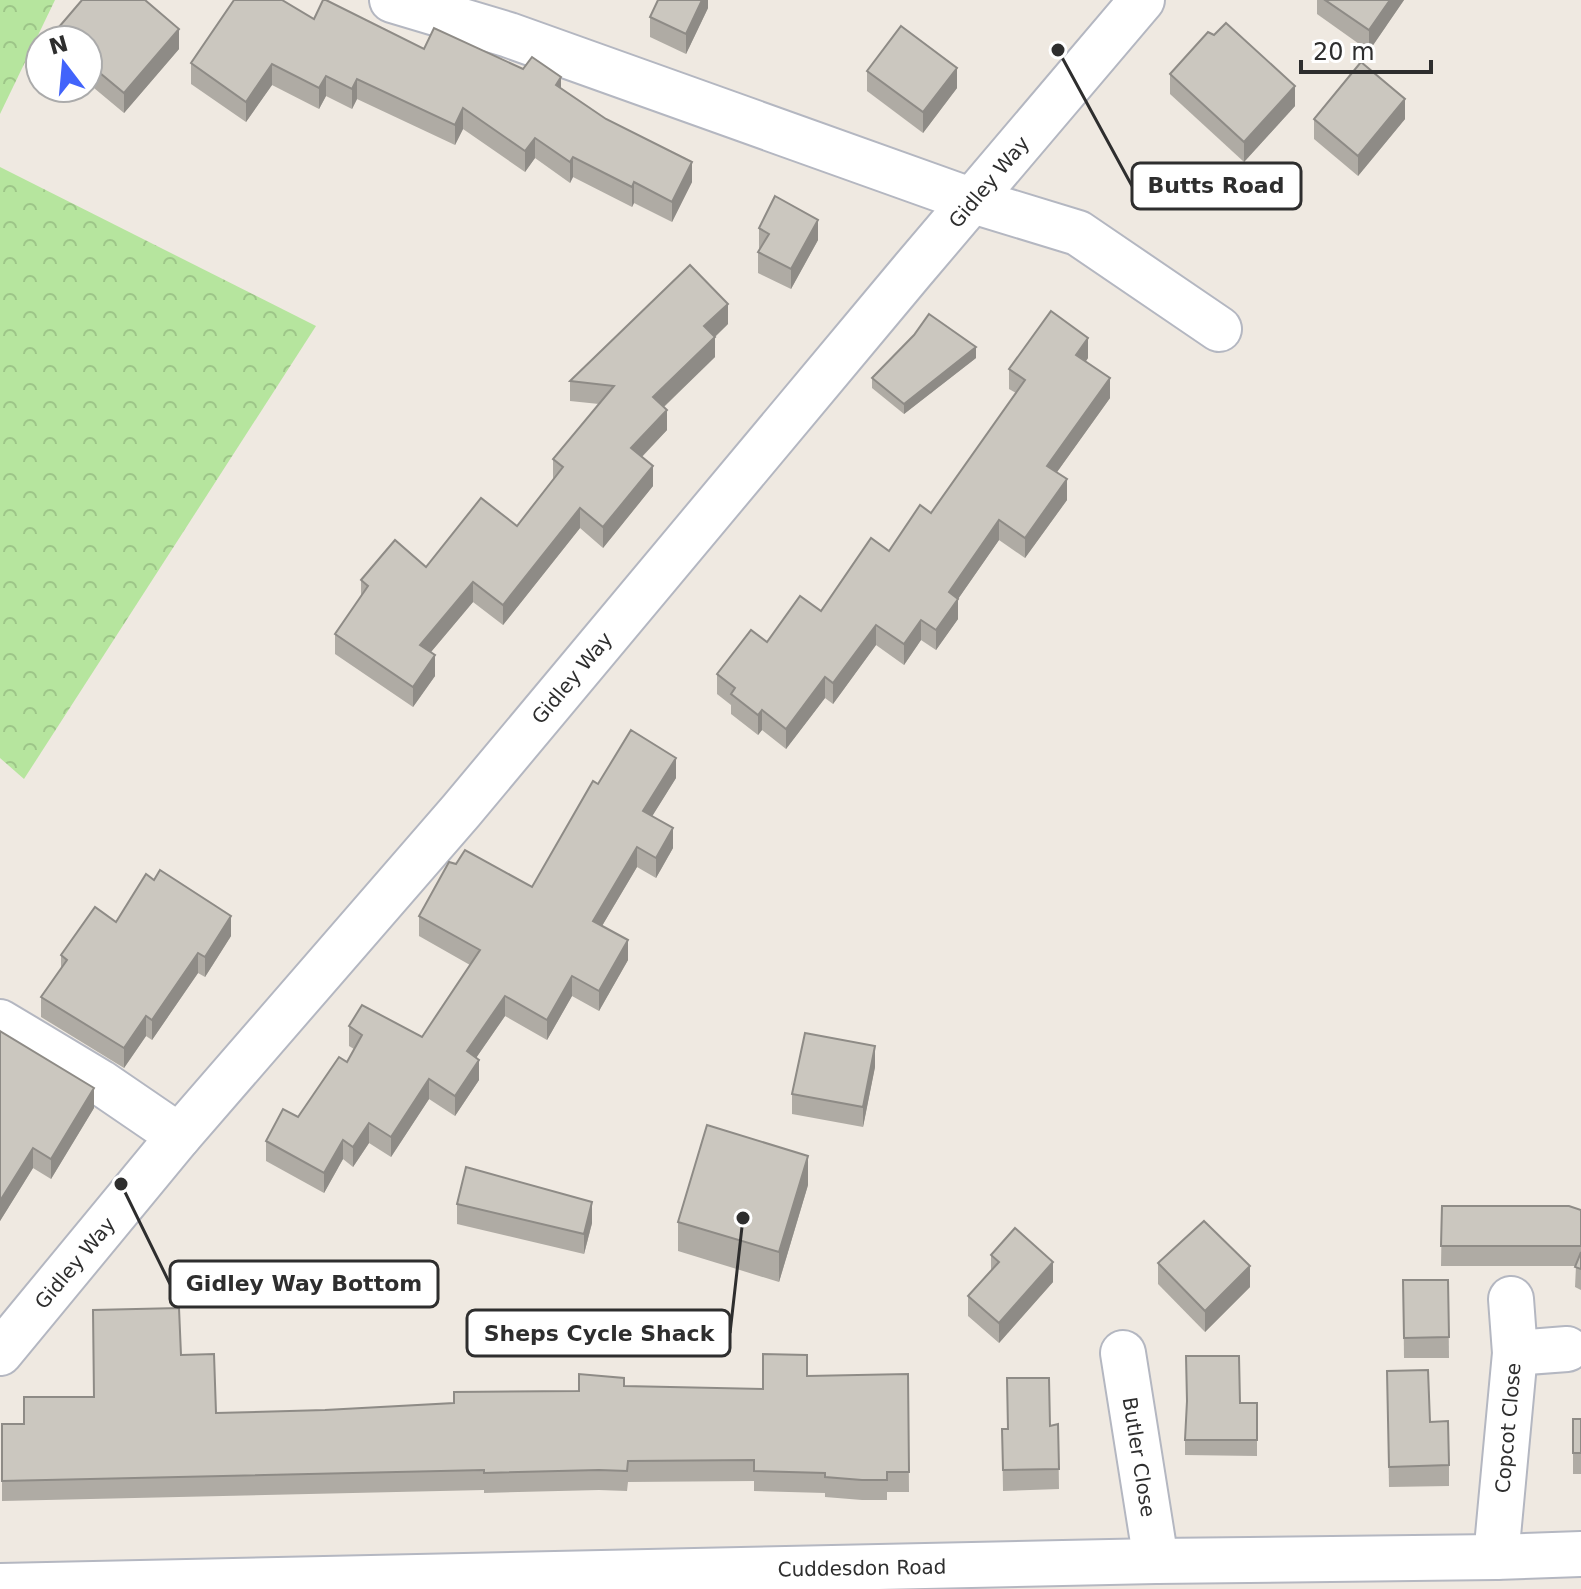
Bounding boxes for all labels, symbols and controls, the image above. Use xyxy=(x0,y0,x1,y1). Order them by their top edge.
north arrow xyxy=(24,24,104,104)
scale bar xyxy=(1301,24,1431,74)
text: N xyxy=(46,31,71,60)
text: 20 m xyxy=(1313,38,1375,66)
street label: Gidley Way xyxy=(944,131,1034,233)
callout: Butts Road xyxy=(1132,163,1301,209)
text: Butts Road xyxy=(1148,173,1284,198)
street label: Gidley Way xyxy=(527,627,617,729)
street label: Gidley Way xyxy=(30,1212,120,1314)
callout: Gidley Way Bottom xyxy=(170,1261,438,1307)
text: Gidley Way Bottom xyxy=(186,1271,422,1296)
callout: Sheps Cycle Shack xyxy=(467,1310,730,1356)
text: Sheps Cycle Shack xyxy=(484,1321,716,1346)
street label: Copcot Close xyxy=(1490,1362,1526,1494)
street label: Butler Close xyxy=(1118,1395,1160,1519)
street label: Cuddesdon Road xyxy=(777,1555,947,1581)

